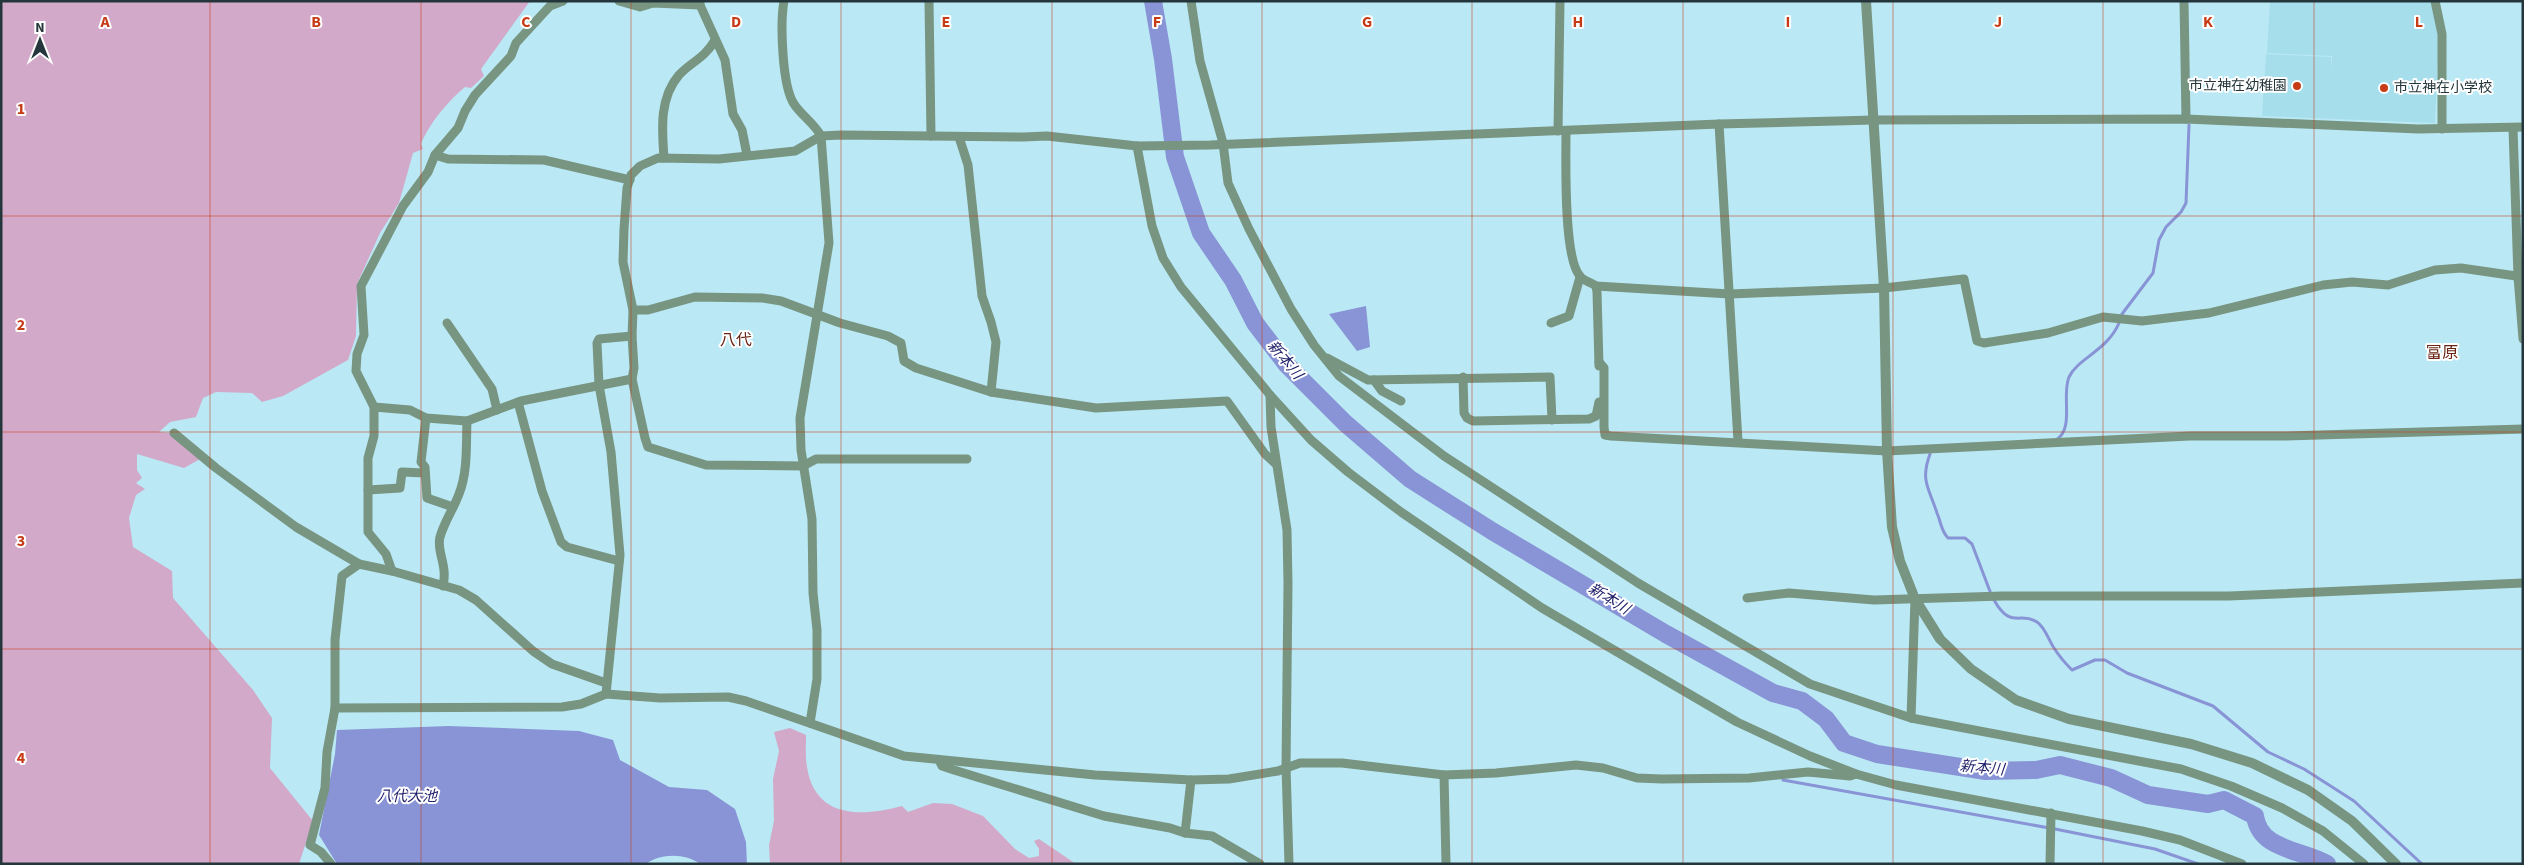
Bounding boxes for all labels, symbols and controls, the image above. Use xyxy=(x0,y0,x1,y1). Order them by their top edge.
text: A xyxy=(99,11,110,33)
text: B xyxy=(311,11,321,33)
text: C xyxy=(521,11,531,33)
text: D xyxy=(731,11,741,33)
text: E xyxy=(942,11,950,33)
text: F xyxy=(1153,11,1161,33)
text: G xyxy=(1362,11,1372,33)
text: H xyxy=(1573,11,1583,33)
text: I xyxy=(1786,11,1790,33)
text: J xyxy=(1994,11,2002,33)
text: K xyxy=(2203,11,2213,33)
text: L xyxy=(2415,11,2423,33)
north arrow xyxy=(15,15,65,65)
text: N xyxy=(35,18,45,38)
place label: 市立神在幼稚園 xyxy=(2189,76,2287,96)
place label: 市立神在小学校 xyxy=(2394,78,2492,98)
marker: 市立神在幼稚園 xyxy=(2291,80,2303,92)
marker: 市立神在小学校 xyxy=(2378,82,2390,94)
text: 1 xyxy=(17,98,25,120)
text: 2 xyxy=(17,314,25,336)
district label: 八代 xyxy=(720,329,752,351)
water label: 新本川 xyxy=(1262,336,1309,386)
district label: 富原 xyxy=(2426,342,2458,364)
text: 3 xyxy=(17,530,25,552)
water label: 新本川 xyxy=(1584,578,1635,621)
text: 4 xyxy=(17,747,26,769)
water label: 新本川 xyxy=(1959,756,2007,781)
water label: 八代大池 xyxy=(377,786,439,807)

